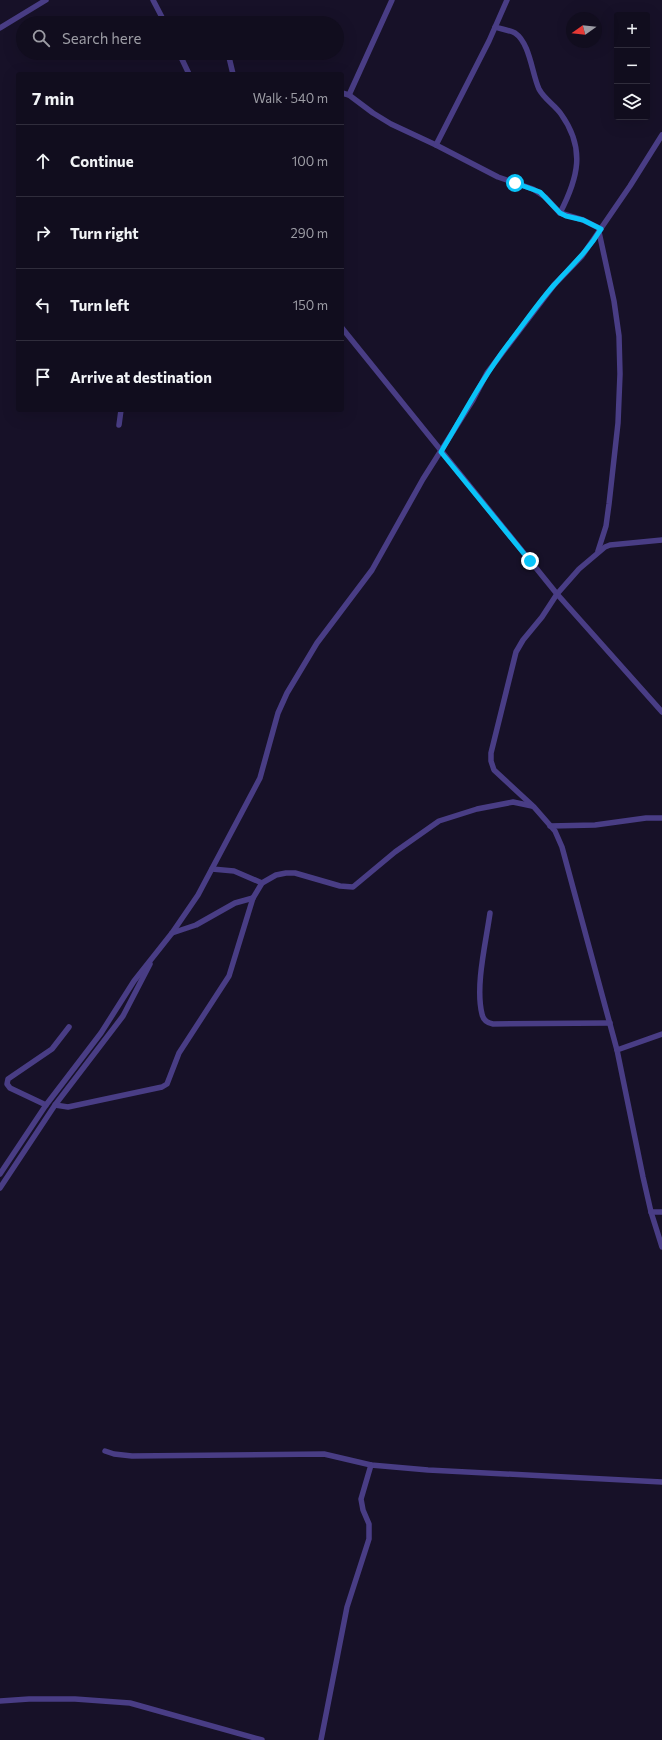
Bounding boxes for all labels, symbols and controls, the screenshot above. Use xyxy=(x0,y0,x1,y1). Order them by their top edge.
north arrow xyxy=(566,12,602,48)
map controls xyxy=(614,12,650,120)
button: + xyxy=(614,12,650,48)
search box xyxy=(16,16,344,60)
icon: search xyxy=(30,27,52,49)
text: Search here xyxy=(62,29,141,47)
button: − xyxy=(614,48,650,84)
button: layers xyxy=(614,84,650,120)
text: 7 min xyxy=(32,88,74,109)
text: Walk · 540 m xyxy=(253,90,328,106)
icon: ahead xyxy=(32,150,54,172)
text: Continue xyxy=(70,152,134,170)
text: 100 m xyxy=(292,153,328,169)
route start xyxy=(506,174,524,192)
icon: right xyxy=(32,222,54,244)
text: Turn right xyxy=(70,224,139,242)
text: 290 m xyxy=(291,225,328,241)
icon: left xyxy=(32,294,54,316)
text: Turn left xyxy=(70,296,129,314)
text: 150 m xyxy=(293,297,328,313)
icon: arrive xyxy=(32,366,54,388)
text: Arrive at destination xyxy=(70,368,212,386)
route end xyxy=(521,552,539,570)

